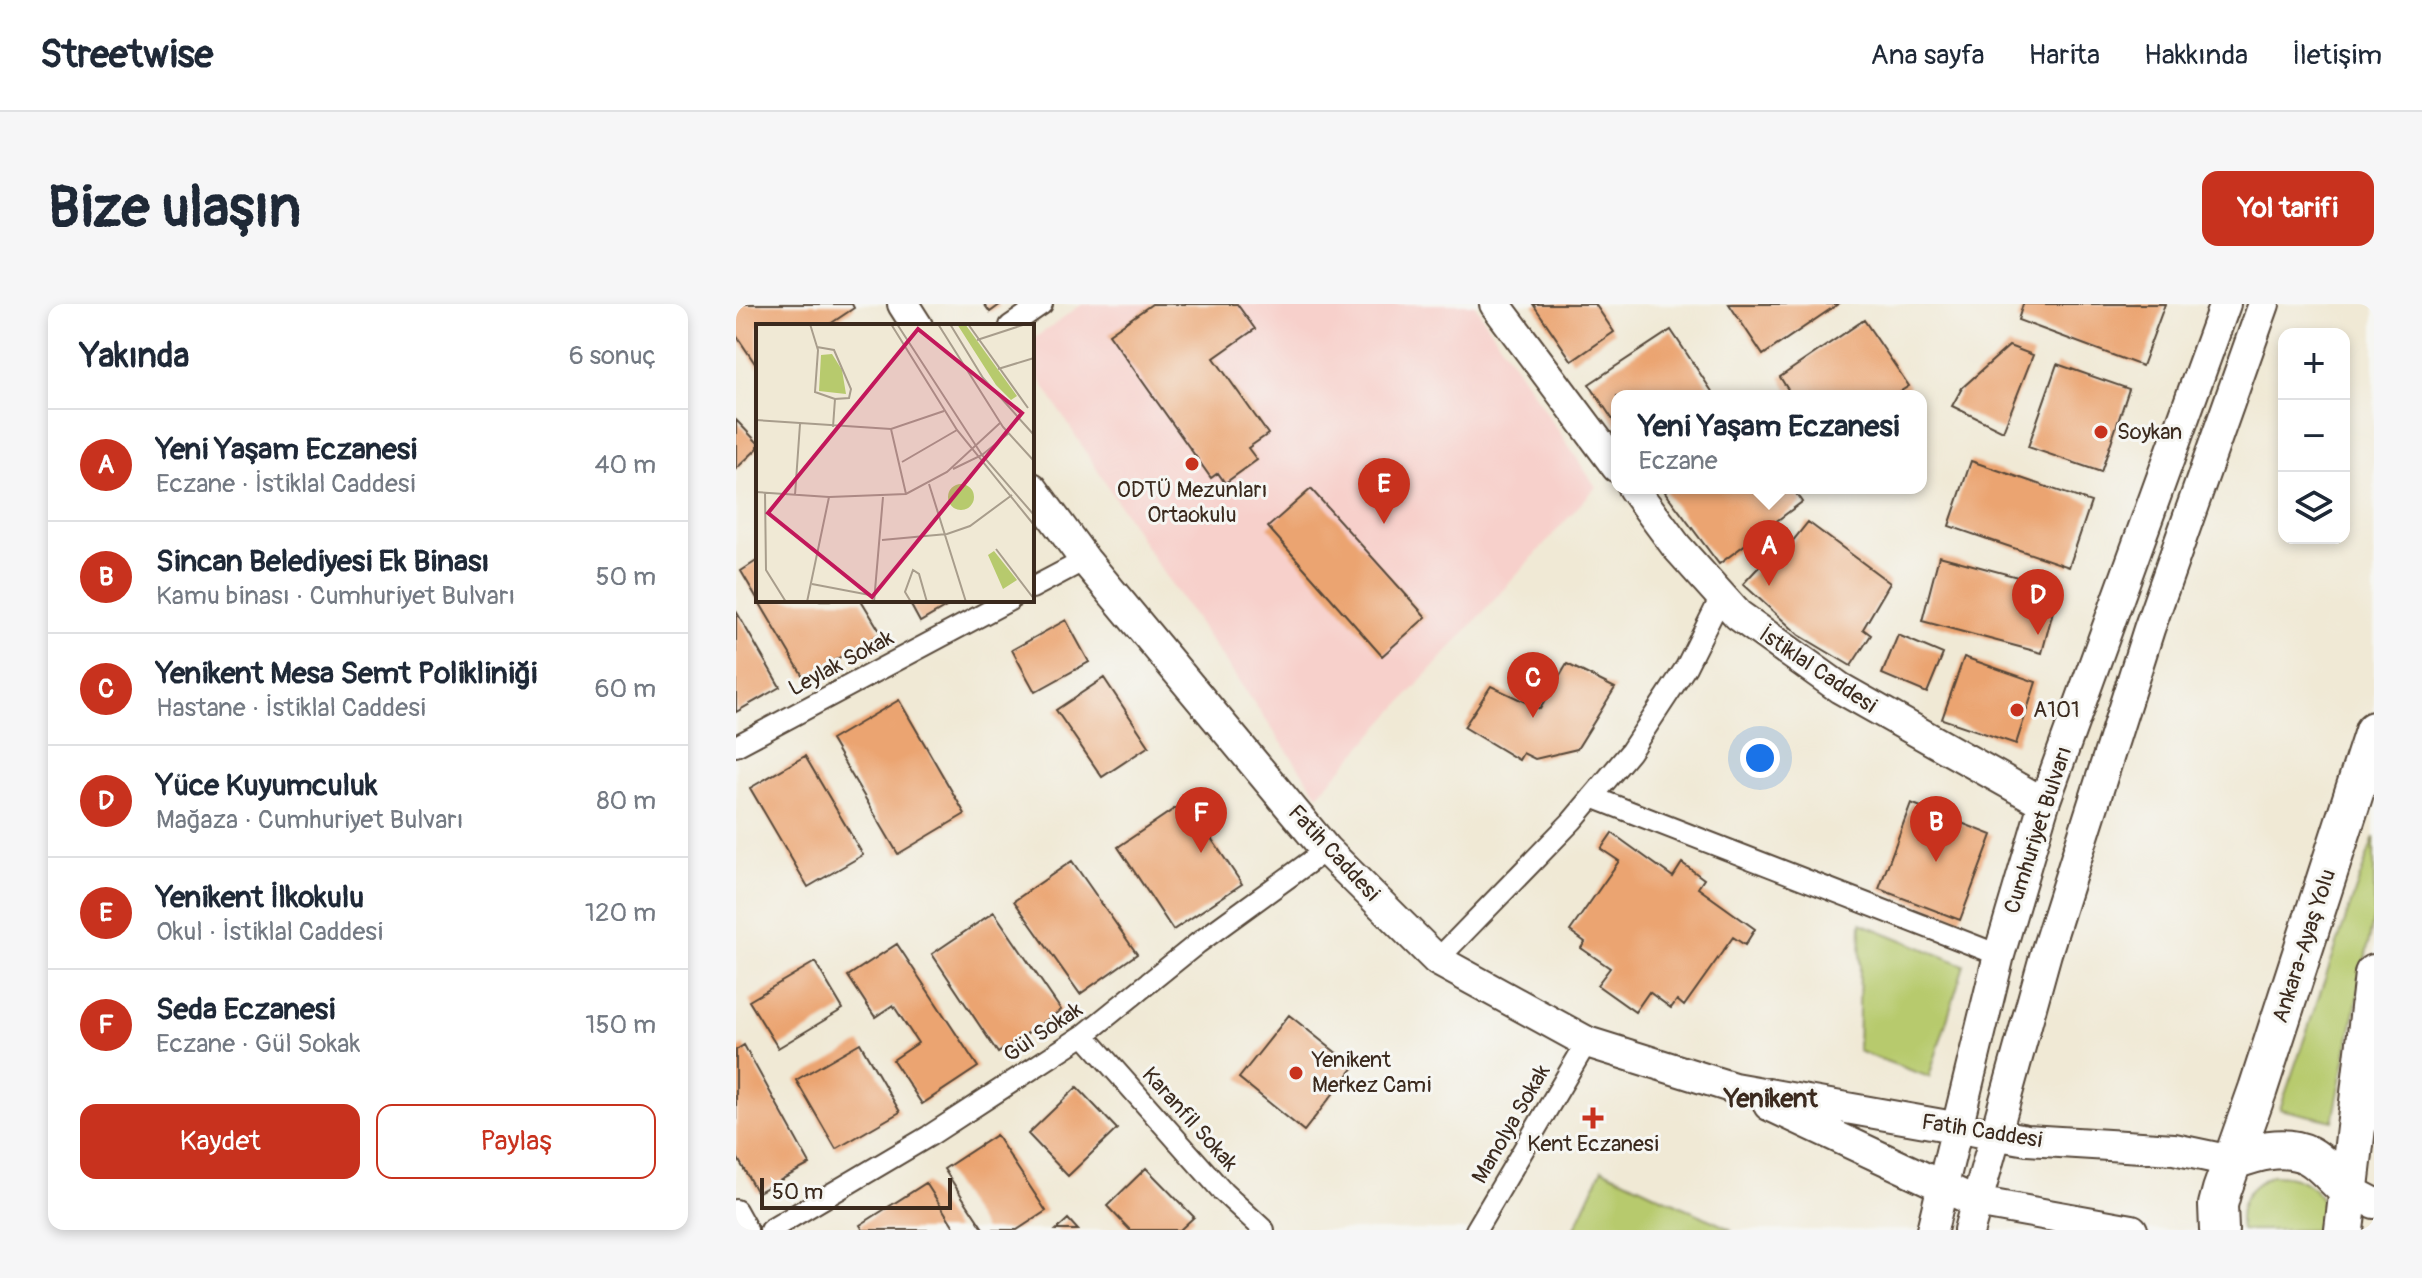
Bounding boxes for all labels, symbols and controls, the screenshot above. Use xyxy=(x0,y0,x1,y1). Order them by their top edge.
text: Streetwise xyxy=(40,31,213,79)
text: Ana sayfa xyxy=(1871,38,1984,73)
text: Harita xyxy=(2028,38,2100,73)
text: Hakkında xyxy=(2144,38,2248,73)
text: İletişim xyxy=(2292,38,2382,73)
button: Yol tarifi xyxy=(2202,171,2374,246)
text: Bize ulaşın xyxy=(48,174,301,243)
inset map xyxy=(756,324,1034,602)
map controls xyxy=(2278,328,2350,544)
button: + xyxy=(2278,328,2350,400)
text: Yakında xyxy=(80,335,189,378)
text: 6 sonuç xyxy=(569,340,656,372)
popup xyxy=(1611,390,1927,494)
button: − xyxy=(2278,400,2350,472)
text: Yeni Yaşam Eczanesi xyxy=(1639,408,1899,445)
place label: Soykan xyxy=(2117,418,2182,446)
marker: Soykan xyxy=(2092,423,2110,441)
text: Yeni Yaşam Eczanesi xyxy=(156,431,417,468)
text: Eczane xyxy=(1639,445,1718,477)
text: A xyxy=(98,449,114,481)
text: 40 m xyxy=(594,449,656,481)
marker: ODTÜ Mezunları Ortaokulu xyxy=(1183,455,1201,473)
pin: E xyxy=(1358,458,1410,524)
text: Eczane · İstiklal Caddesi xyxy=(156,468,415,500)
button: layers xyxy=(2278,472,2350,544)
place label: ODTÜ Mezunları Ortaokulu xyxy=(1117,476,1267,529)
pin: A xyxy=(1743,520,1795,586)
text: Sincan Belediyesi Ek Binası xyxy=(156,543,489,580)
text: B xyxy=(99,561,113,593)
text: 50 m xyxy=(595,561,656,593)
pin: D xyxy=(2012,569,2064,635)
text: Kamu binası · Cumhuriyet Bulvarı xyxy=(156,580,515,612)
street label: İstiklal Caddesi xyxy=(1754,620,1882,720)
street label: Leylak Sokak xyxy=(784,624,898,702)
pin: C xyxy=(1507,652,1559,718)
text: Yenikent Mesa Semt Polikliniği xyxy=(156,655,537,692)
text: C xyxy=(98,673,114,705)
text: 60 m xyxy=(594,673,656,705)
text: Hastane · İstiklal Caddesi xyxy=(156,692,426,724)
place label: A101 xyxy=(2033,696,2080,724)
marker: A101 xyxy=(2008,701,2026,719)
your location xyxy=(1740,738,1780,778)
street label: Cumhuriyet Bulvarı xyxy=(1998,743,2078,917)
text: Yüce Kuyumculuk xyxy=(156,767,377,804)
text: D xyxy=(98,785,114,817)
text: 80 m xyxy=(596,785,656,817)
pin: F xyxy=(1175,787,1227,853)
pin: B xyxy=(1910,796,1962,862)
street label: Fatih Caddesi xyxy=(1282,799,1386,907)
text: Mağaza · Cumhuriyet Bulvarı xyxy=(156,804,464,836)
street label: Ankara-Ayaş Yolu xyxy=(2266,866,2342,1026)
text: Yenikent İlkokulu xyxy=(156,879,364,916)
text: E xyxy=(99,897,113,929)
text: 120 m xyxy=(585,897,656,929)
text: Okul · İstiklal Caddesi xyxy=(156,916,383,948)
text: Seda Eczanesi xyxy=(156,991,335,1028)
street label: Gül Sokak xyxy=(998,995,1088,1069)
text: F xyxy=(98,1009,114,1041)
text: 150 m xyxy=(585,1009,656,1041)
text: Eczane · Gül Sokak xyxy=(156,1028,360,1060)
place label: Yenikent Merkez Cami xyxy=(1311,1046,1431,1099)
street label: Manolya Sokak xyxy=(1466,1059,1556,1189)
street label: Karanfil Sokak xyxy=(1136,1061,1244,1177)
marker: Yenikent Merkez Cami xyxy=(1287,1064,1305,1082)
district label: Yenikent xyxy=(1723,1083,1818,1115)
button: Kaydet xyxy=(80,1104,360,1179)
button: Paylaş xyxy=(376,1104,656,1179)
street label: Fatih Caddesi xyxy=(1920,1108,2044,1154)
marker: Kent Eczanesi xyxy=(1584,1109,1602,1127)
place label: Kent Eczanesi xyxy=(1527,1130,1659,1158)
scale bar xyxy=(760,1174,952,1210)
text: 50 m xyxy=(772,1178,823,1206)

